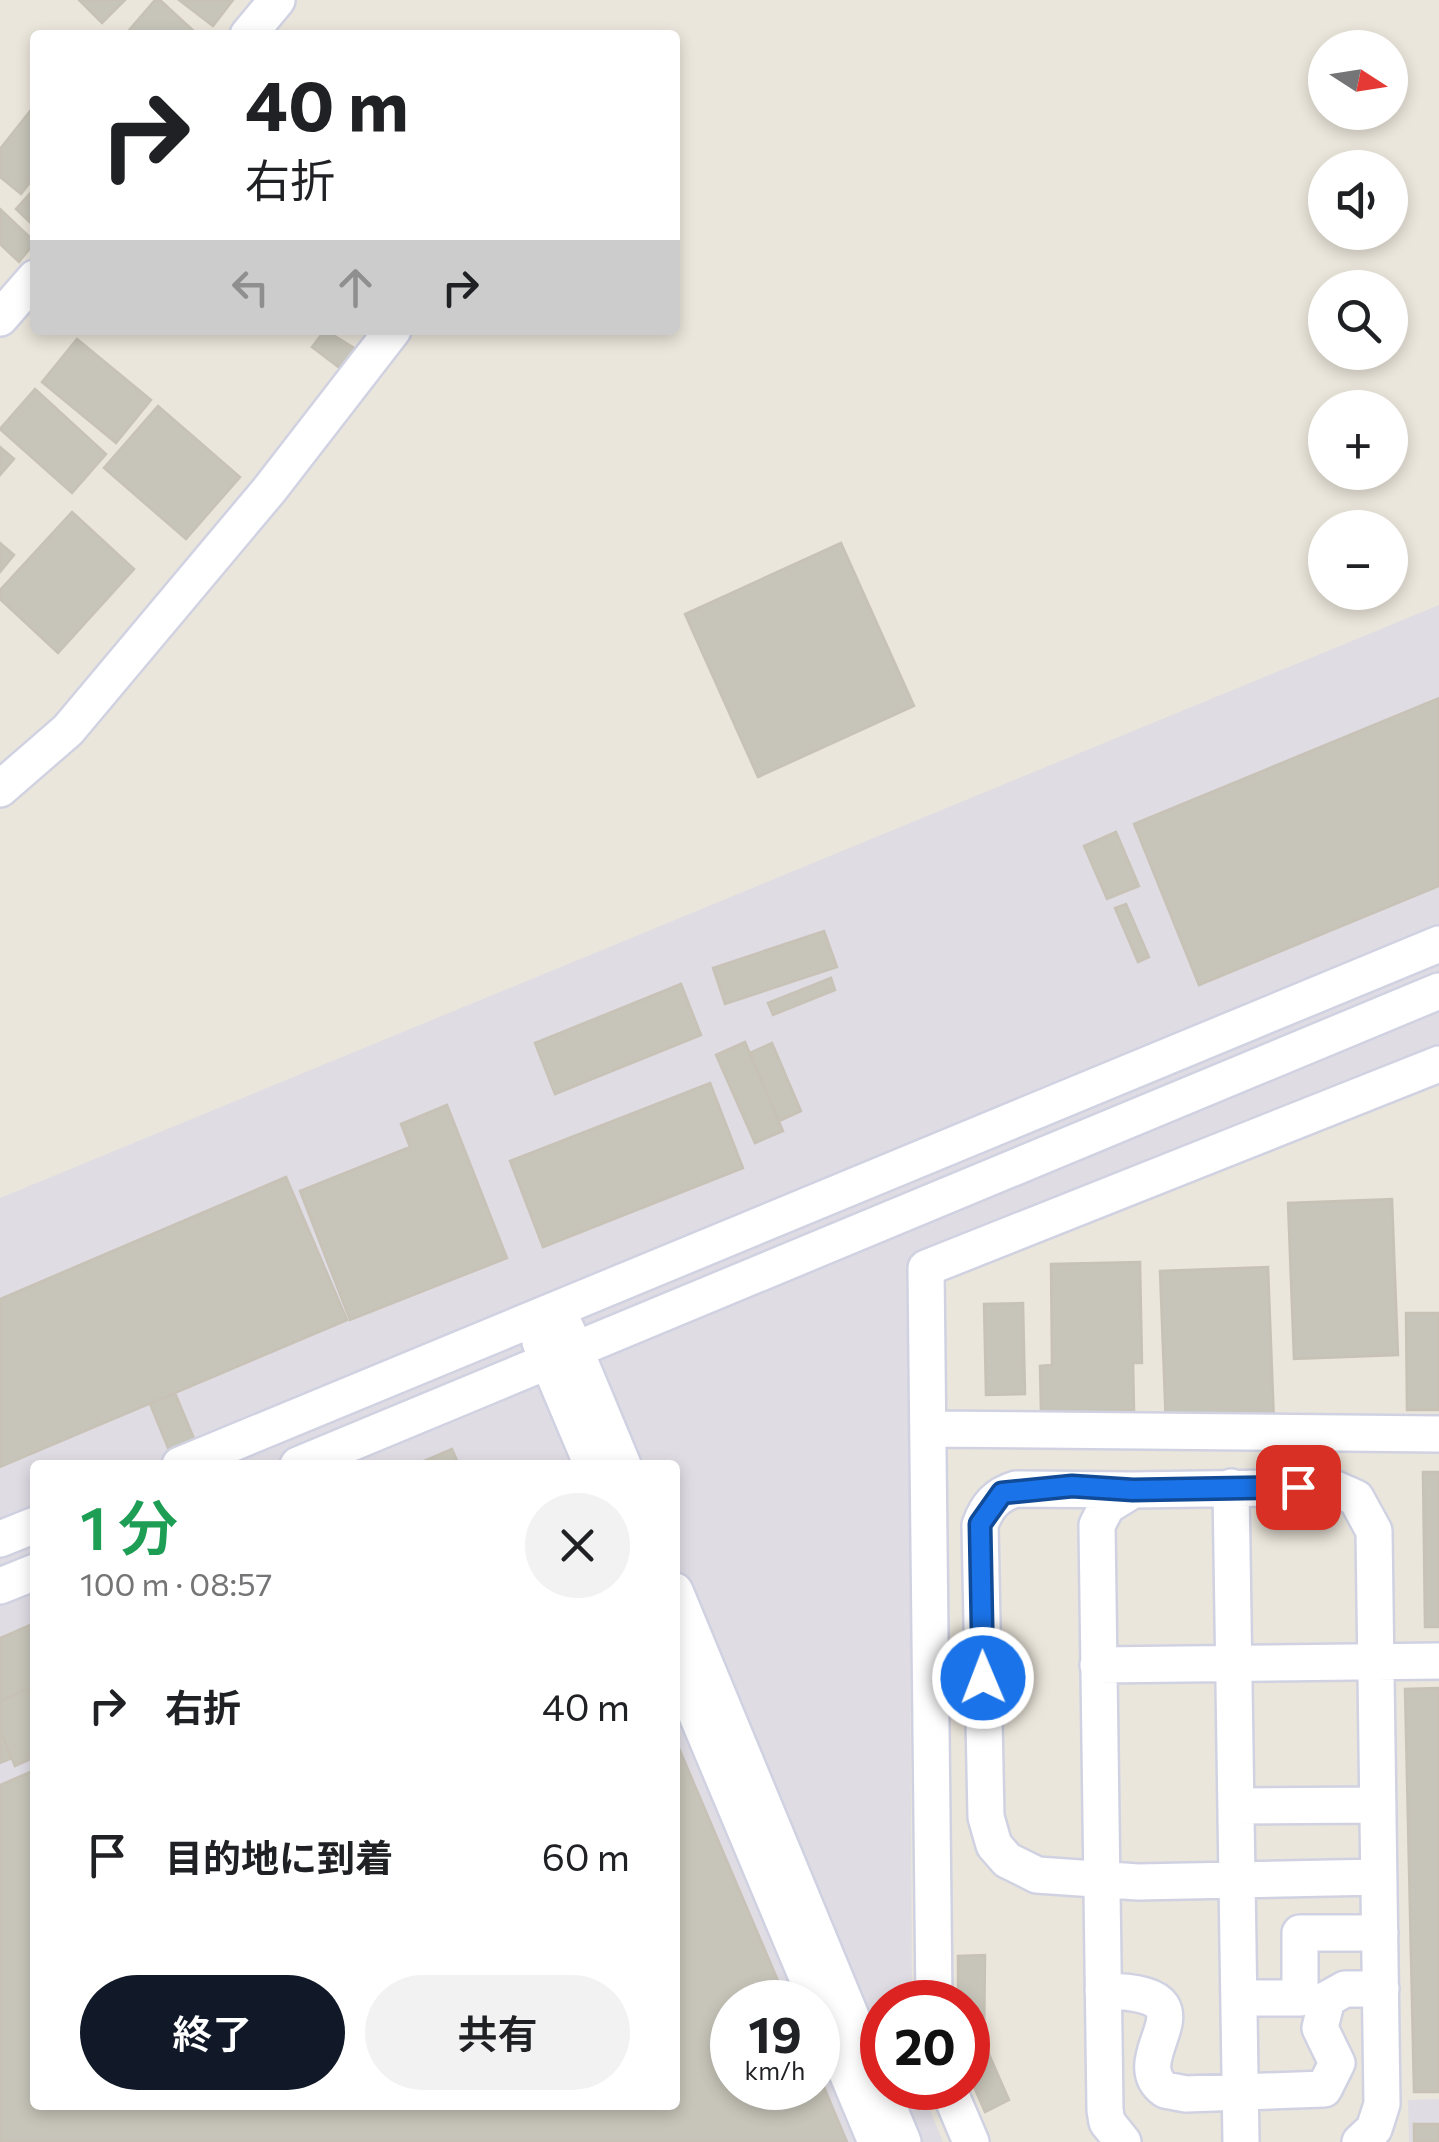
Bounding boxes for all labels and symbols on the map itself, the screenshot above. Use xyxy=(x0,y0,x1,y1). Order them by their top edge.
north arrow xyxy=(1308,30,1408,130)
pin xyxy=(1256,1445,1341,1530)
position arrow xyxy=(931,1626,1035,1730)
speed limit sign: 20 xyxy=(860,1980,990,2110)

